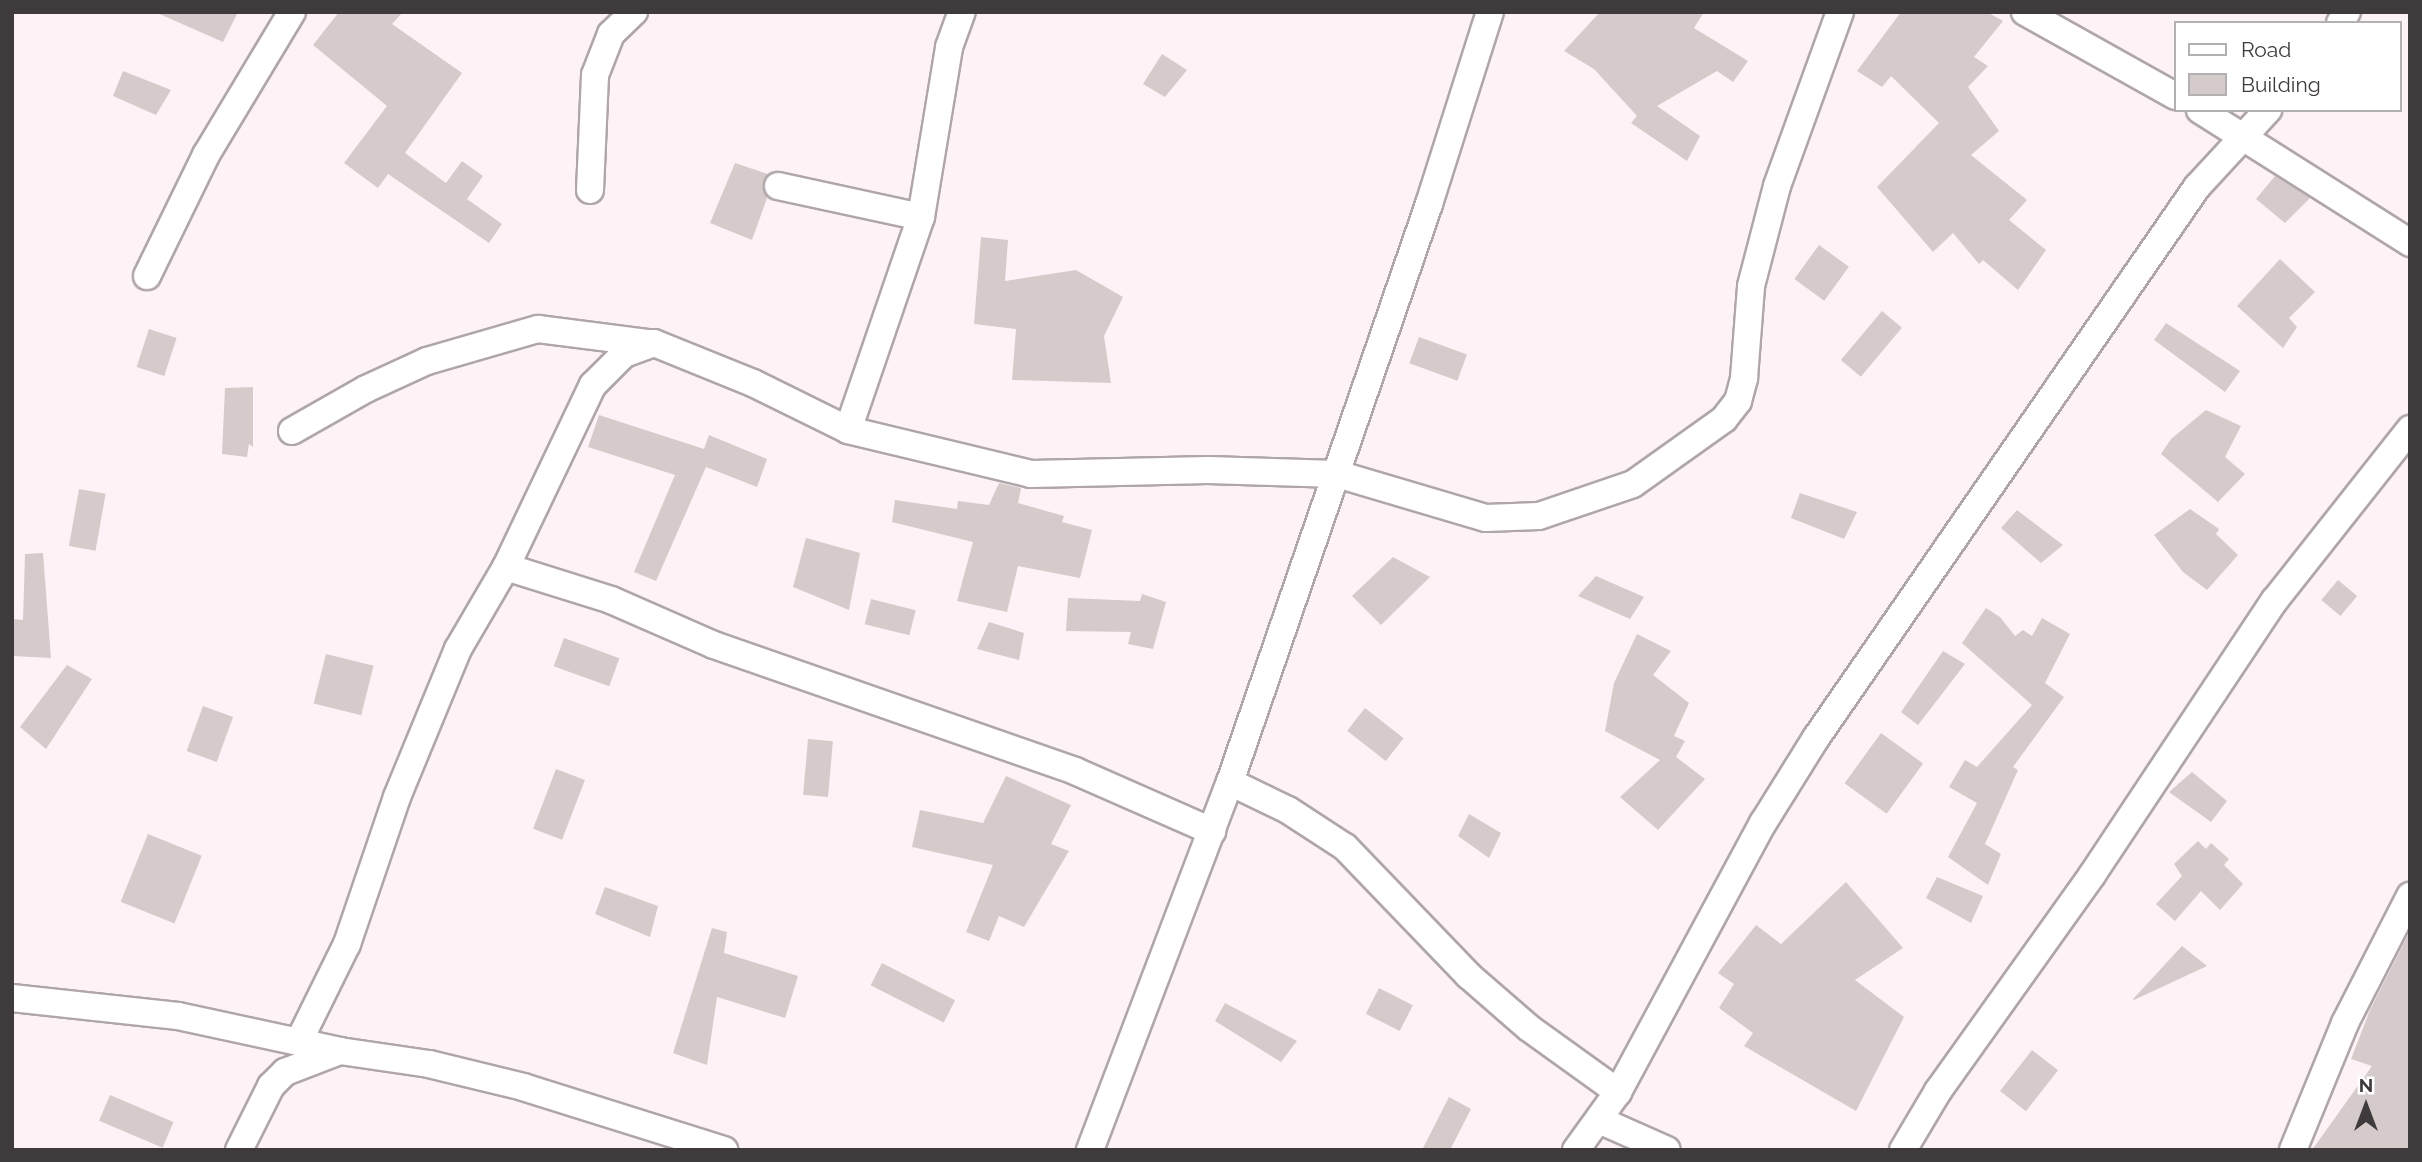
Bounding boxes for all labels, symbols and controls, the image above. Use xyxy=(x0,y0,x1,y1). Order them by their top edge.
legend xyxy=(2174,21,2401,112)
text: Road xyxy=(2241,37,2291,62)
text: Building xyxy=(2241,72,2321,97)
north arrow xyxy=(2331,1071,2401,1141)
text: N xyxy=(2359,1074,2373,1096)

